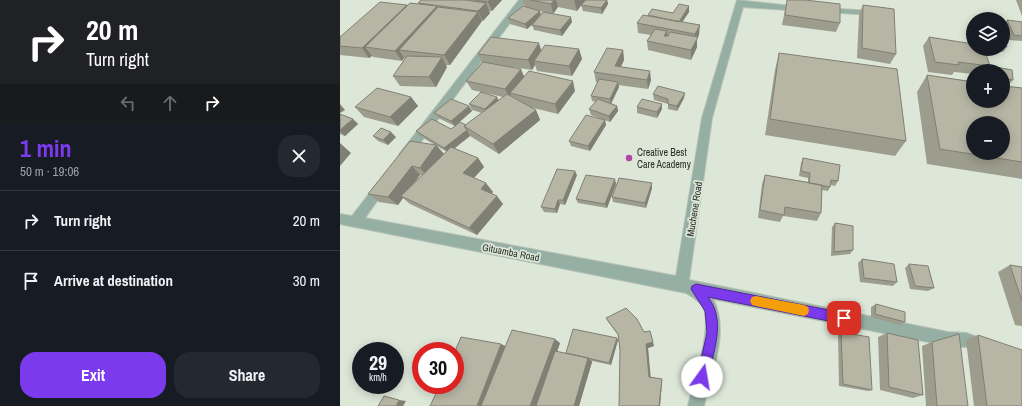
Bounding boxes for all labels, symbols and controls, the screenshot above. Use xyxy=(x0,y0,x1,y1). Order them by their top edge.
text: 20 m xyxy=(86,11,138,49)
map controls xyxy=(966,12,1010,160)
button: layers xyxy=(966,12,1010,56)
icon: right xyxy=(20,16,72,68)
text: Turn right xyxy=(86,47,149,72)
button: + xyxy=(966,64,1010,108)
icon: left xyxy=(117,92,139,114)
icon: ahead xyxy=(159,92,181,114)
icon: right xyxy=(201,92,223,114)
button: − xyxy=(966,116,1010,160)
text: 1 min xyxy=(20,132,71,164)
button: close xyxy=(278,135,320,177)
place label: Creative Best Care Academy xyxy=(637,146,692,171)
marker: Creative Best Care Academy xyxy=(624,153,634,163)
text: 50 m · 19:06 xyxy=(20,163,79,180)
street label: Muchene Road xyxy=(684,181,705,238)
icon: right xyxy=(20,210,42,232)
text: Turn right xyxy=(54,210,111,231)
text: 20 m xyxy=(293,210,320,231)
street label: Gituamba Road xyxy=(481,241,541,264)
icon: arrive xyxy=(20,270,42,292)
text: Arrive at destination xyxy=(54,270,173,291)
text: 30 m xyxy=(293,270,320,291)
pin xyxy=(827,301,861,335)
icon: arrive xyxy=(833,307,855,329)
speed limit sign: 30 xyxy=(412,342,464,394)
text: 29 xyxy=(369,349,387,376)
button: Exit xyxy=(20,352,166,398)
button: Share xyxy=(174,352,320,398)
position arrow xyxy=(681,356,723,398)
text: km/h xyxy=(369,371,387,384)

